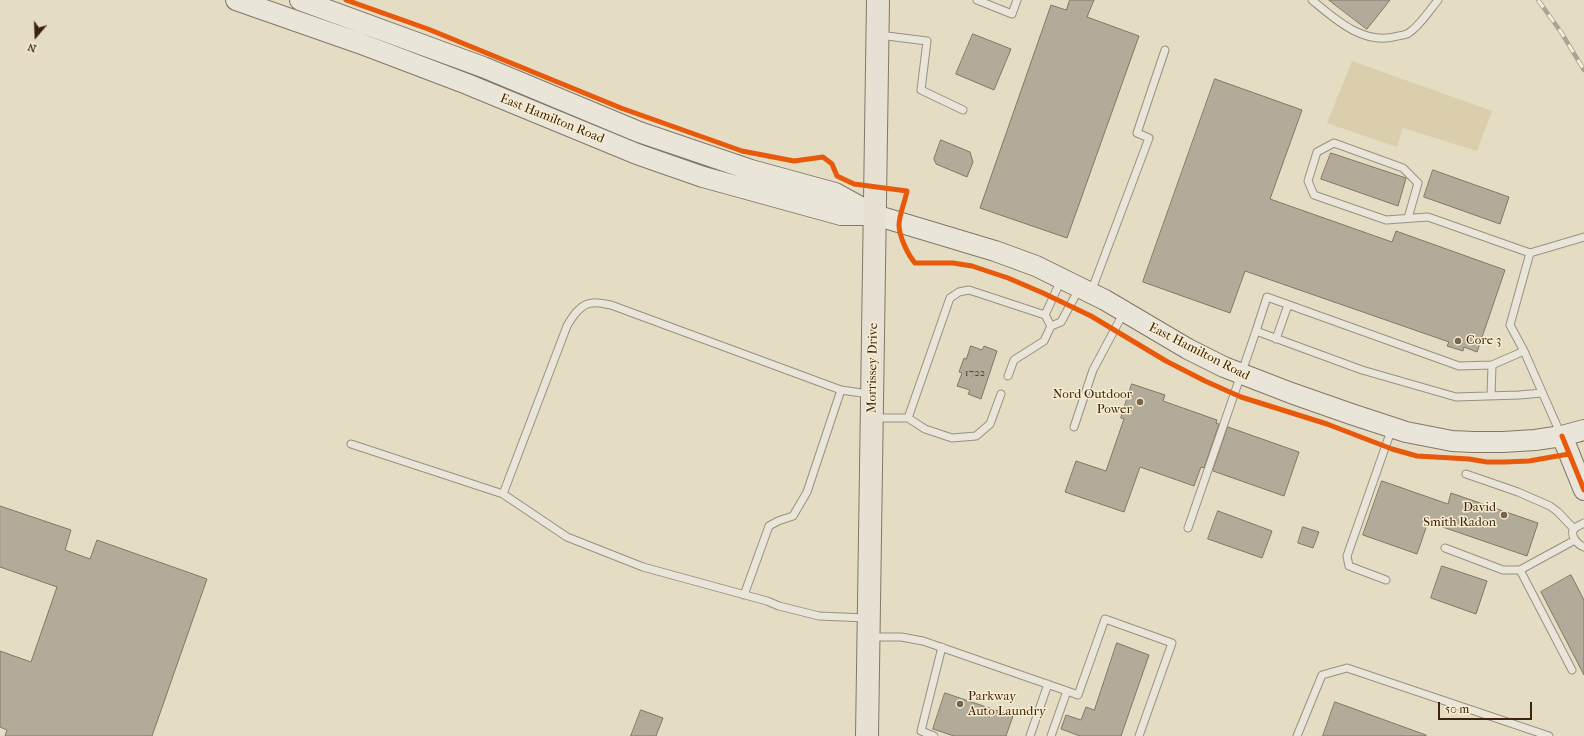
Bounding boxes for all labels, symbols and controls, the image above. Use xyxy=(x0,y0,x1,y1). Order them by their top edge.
north arrow xyxy=(16,16,56,56)
text: N xyxy=(26,40,38,55)
street label: East Hamilton Road xyxy=(498,91,606,147)
street label: East Hamilton Road xyxy=(1146,320,1252,384)
street label: Morrissey Drive xyxy=(864,323,882,413)
place label: Core 3 xyxy=(1466,333,1501,349)
marker: Core 3 xyxy=(1453,336,1463,346)
house number: 1722 xyxy=(965,366,985,380)
place label: Nord Outdoor Power xyxy=(1053,387,1132,418)
marker: Nord Outdoor Power xyxy=(1135,397,1145,407)
place label: David Smith Radon xyxy=(1423,500,1496,531)
marker: David Smith Radon xyxy=(1499,510,1509,520)
place label: Parkway Auto Laundry xyxy=(968,689,1046,720)
scale bar xyxy=(1440,694,1534,720)
marker: Parkway Auto Laundry xyxy=(955,699,965,709)
text: 50 m xyxy=(1445,702,1469,716)

